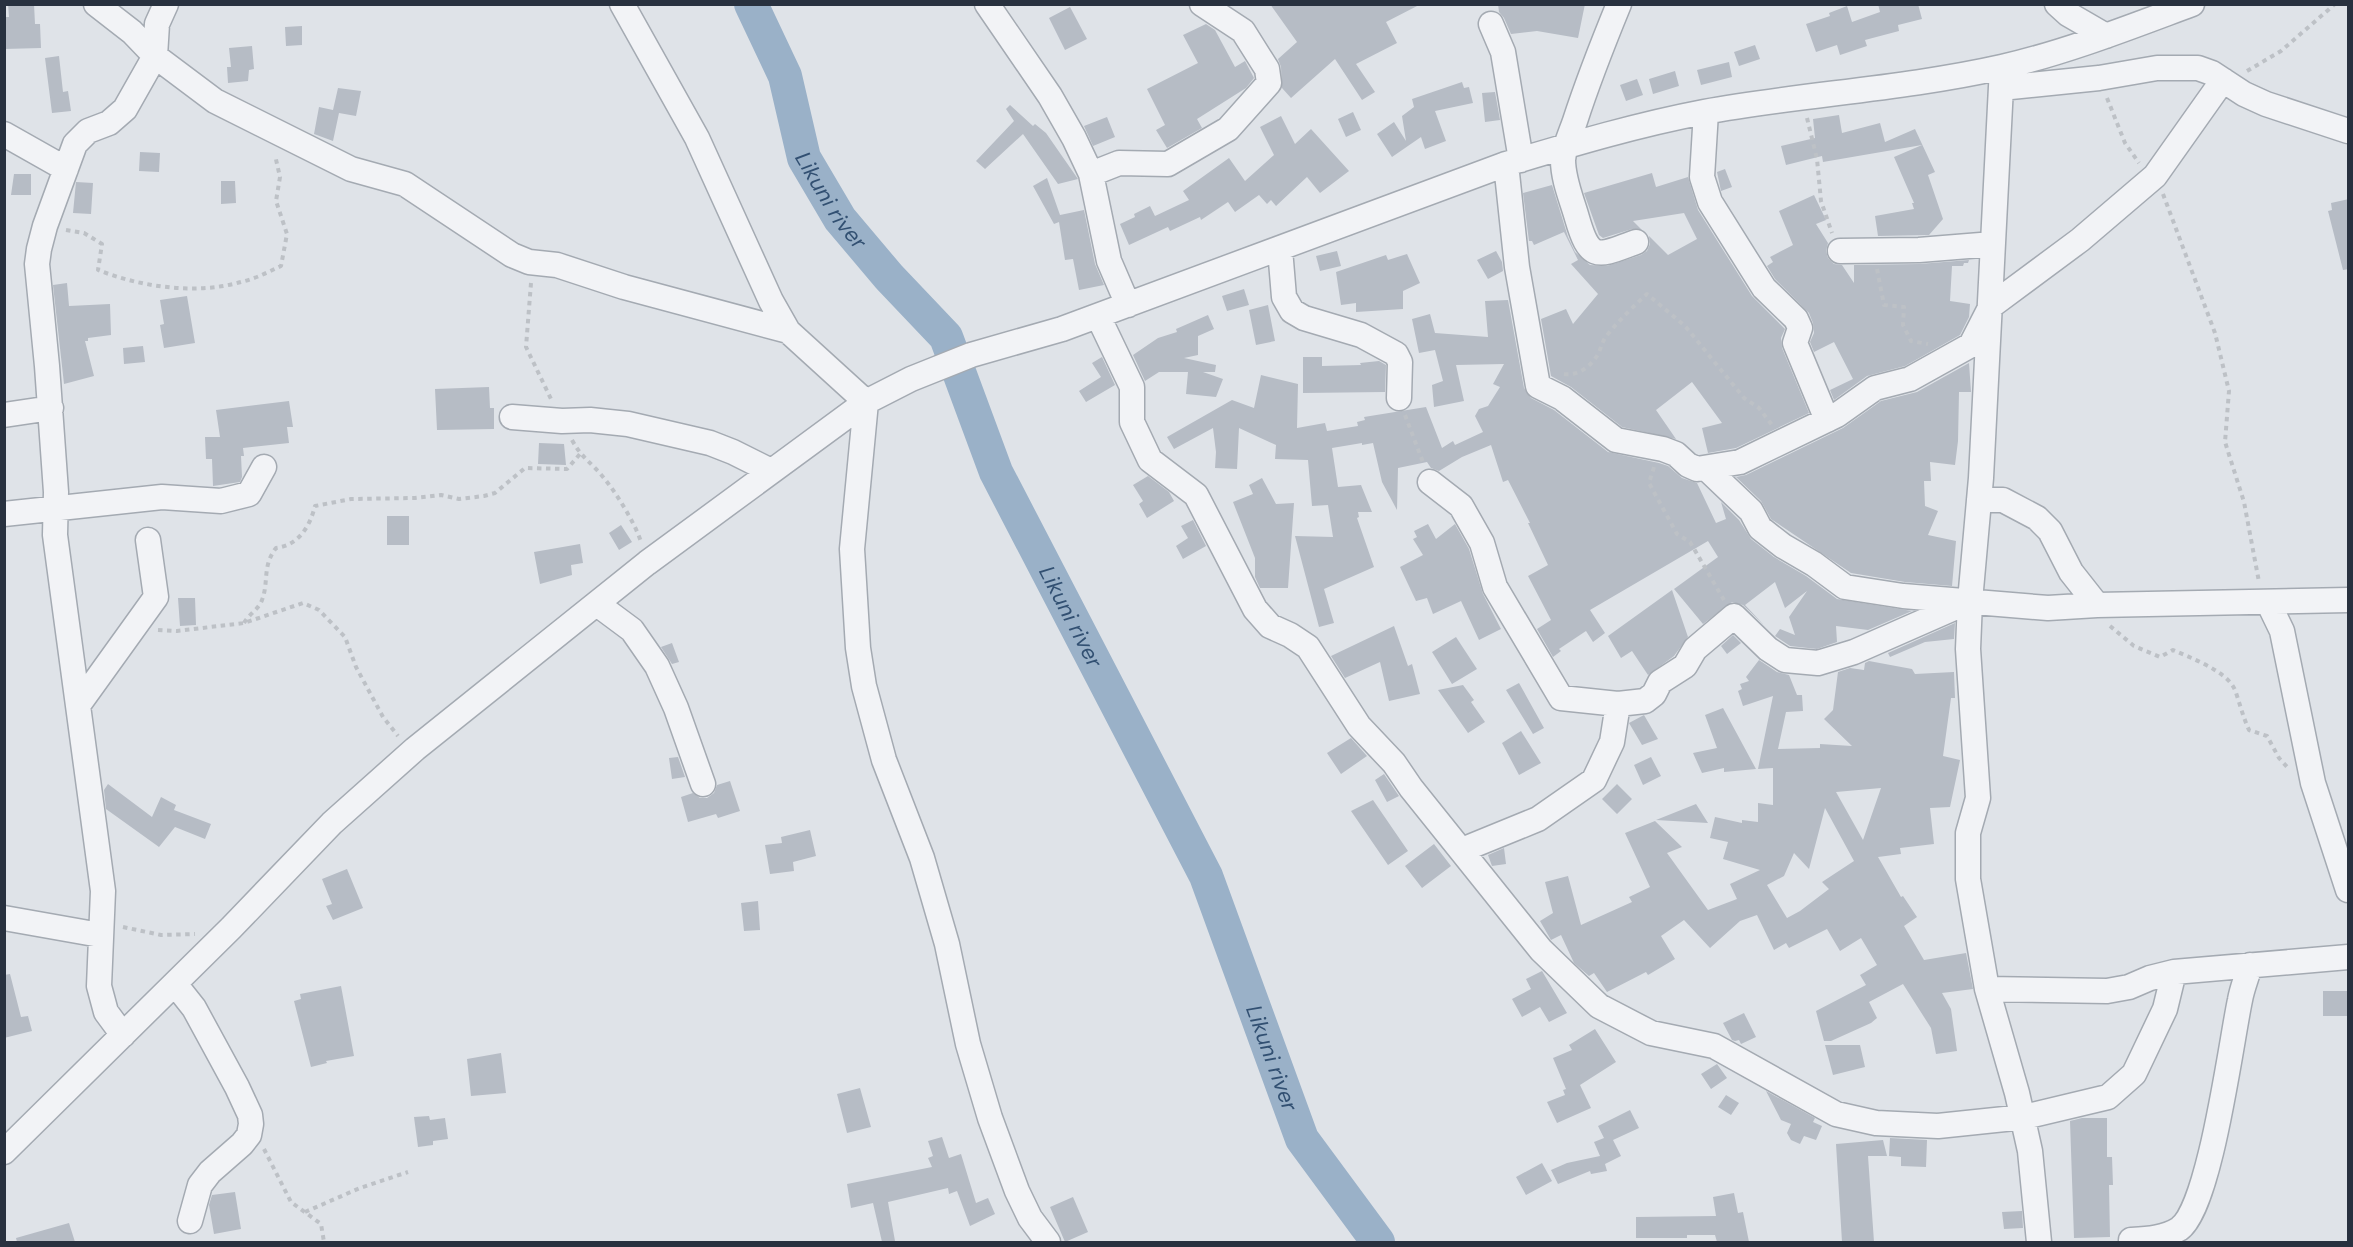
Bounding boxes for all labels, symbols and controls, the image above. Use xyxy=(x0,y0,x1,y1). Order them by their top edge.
water label: Likuni river xyxy=(788,146,874,256)
water label: Likuni river xyxy=(1032,561,1109,673)
water label: Likuni river xyxy=(1239,1001,1305,1116)

